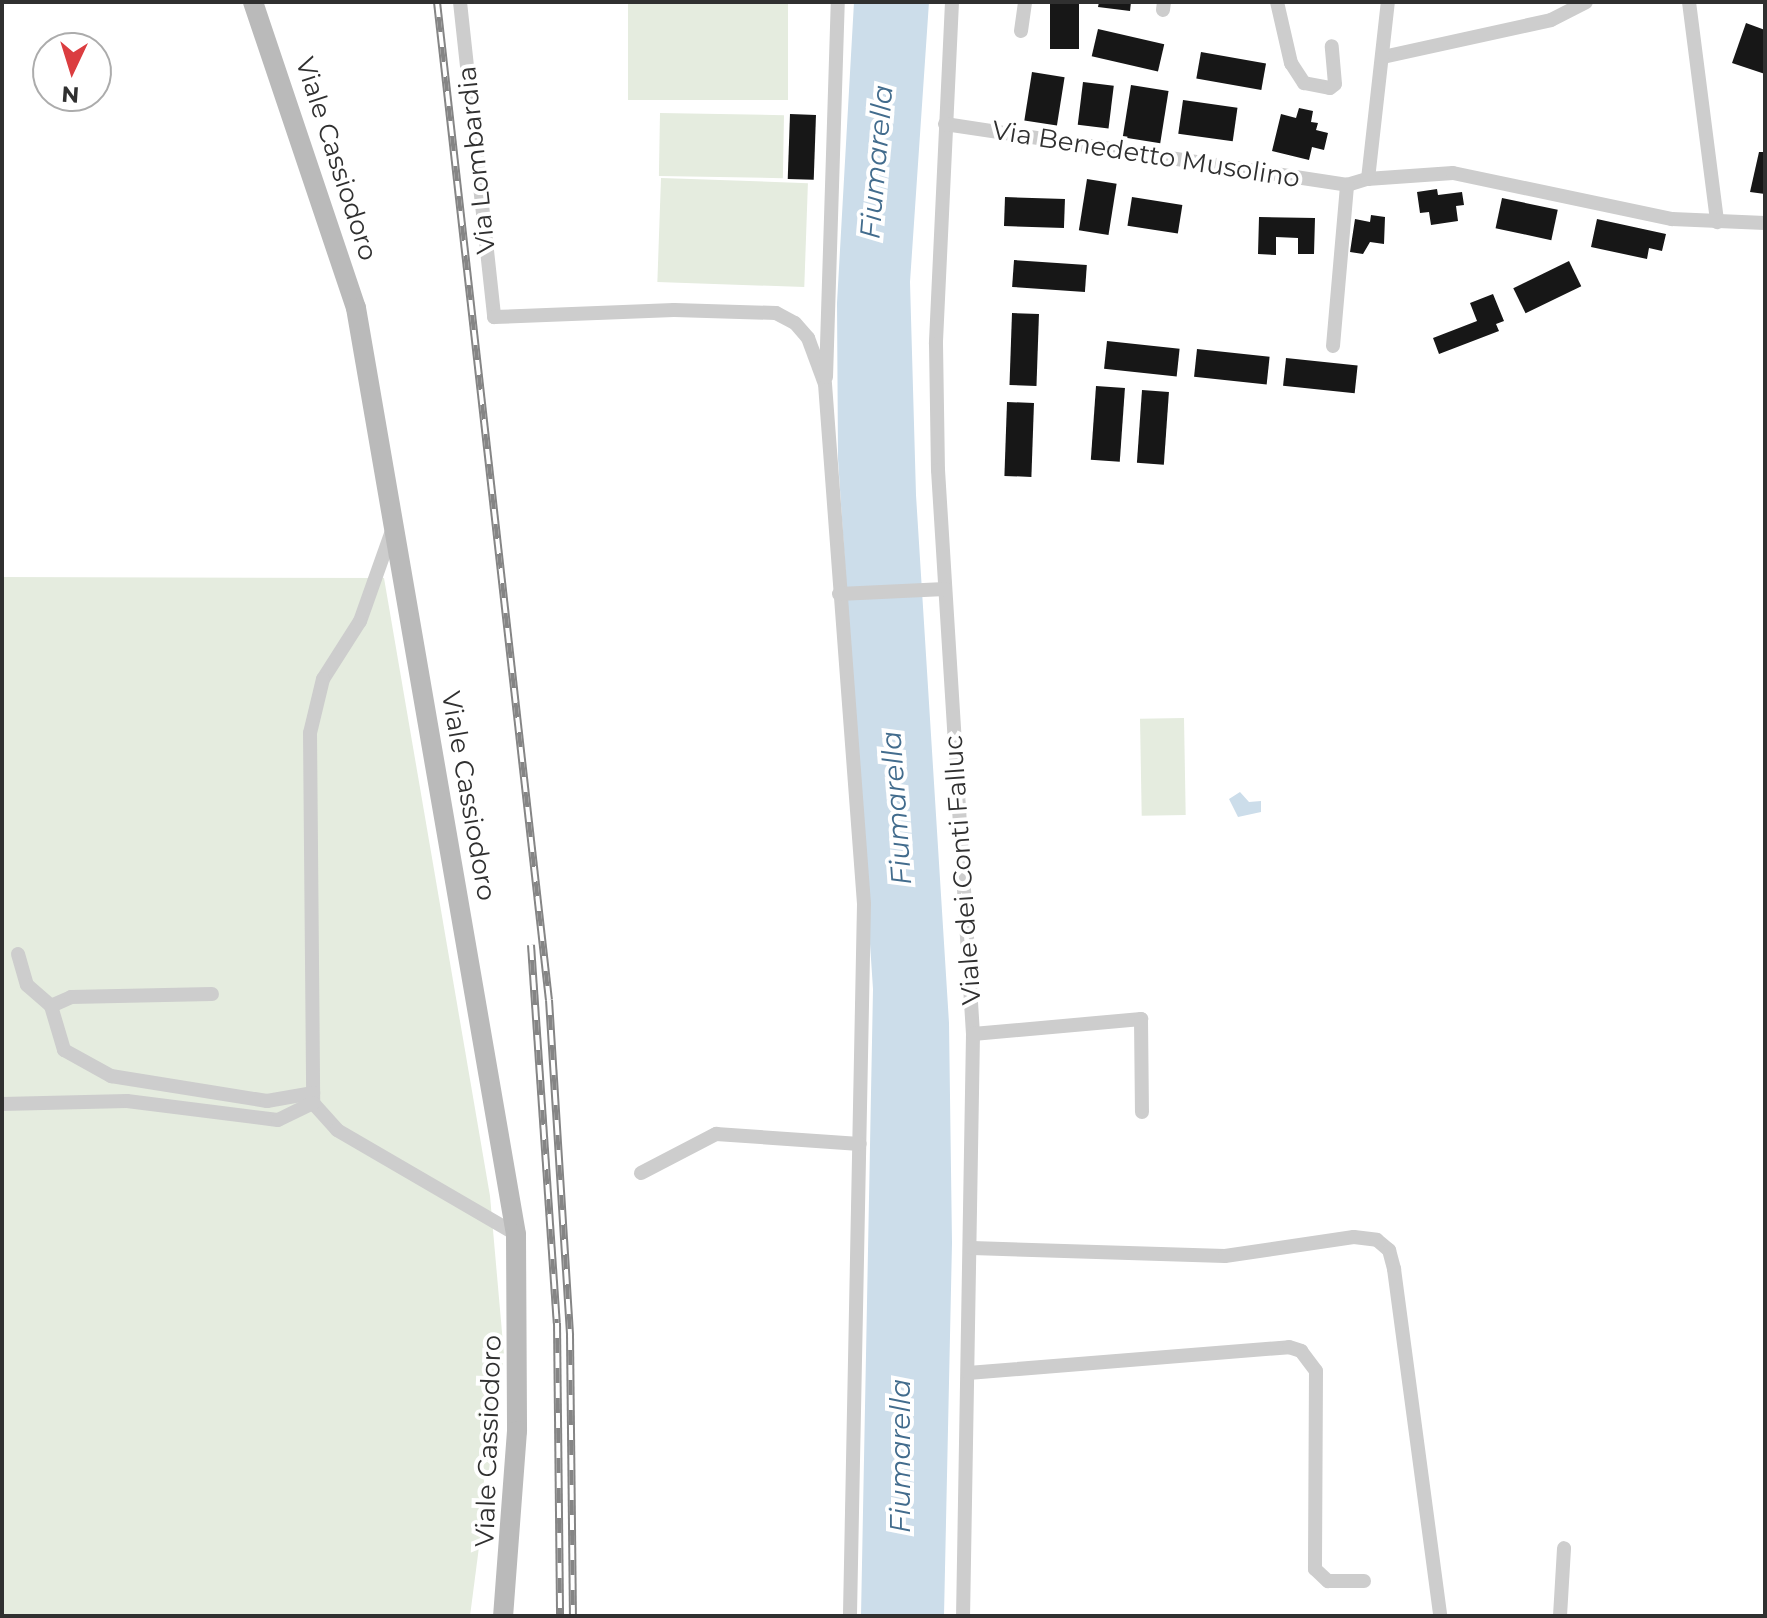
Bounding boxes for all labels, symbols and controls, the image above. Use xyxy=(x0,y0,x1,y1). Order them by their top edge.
north arrow xyxy=(32,32,112,112)
street label: Viale Cassiodoro xyxy=(288,53,384,265)
street label: Via Lombardia xyxy=(452,64,502,256)
text: N xyxy=(61,80,80,109)
water label: Fiumarella xyxy=(853,84,899,240)
street label: Via Benedetto Musolino xyxy=(990,115,1302,195)
street label: Viale Cassiodoro xyxy=(434,689,502,903)
water label: Fiumarella xyxy=(874,730,918,886)
street label: Viale dei Conti Falluc xyxy=(938,734,988,1006)
street label: Viale Cassiodoro xyxy=(470,1334,508,1548)
water label: Fiumarella xyxy=(883,1379,917,1533)

